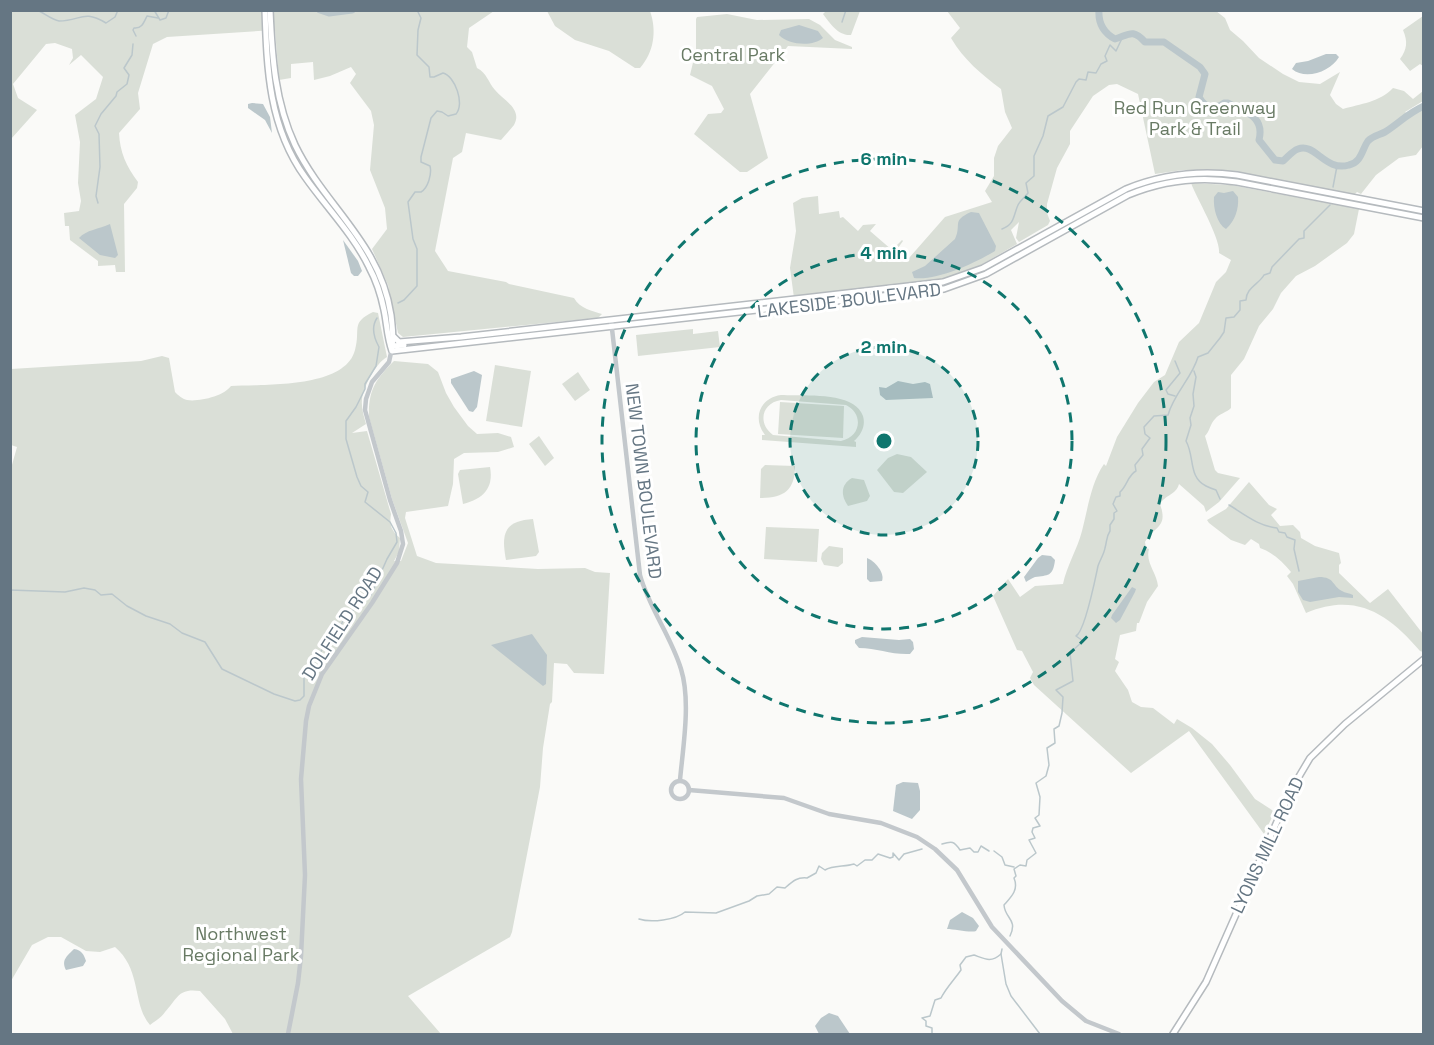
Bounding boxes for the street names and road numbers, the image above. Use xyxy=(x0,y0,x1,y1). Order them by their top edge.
street label: LAKESIDE BOULEVARD xyxy=(756,277,942,323)
street label: NEW TOWN BOULEVARD xyxy=(621,382,667,580)
street label: DOLFIELD ROAD xyxy=(297,562,387,684)
street label: LYONS MILL ROAD xyxy=(1225,773,1309,917)

